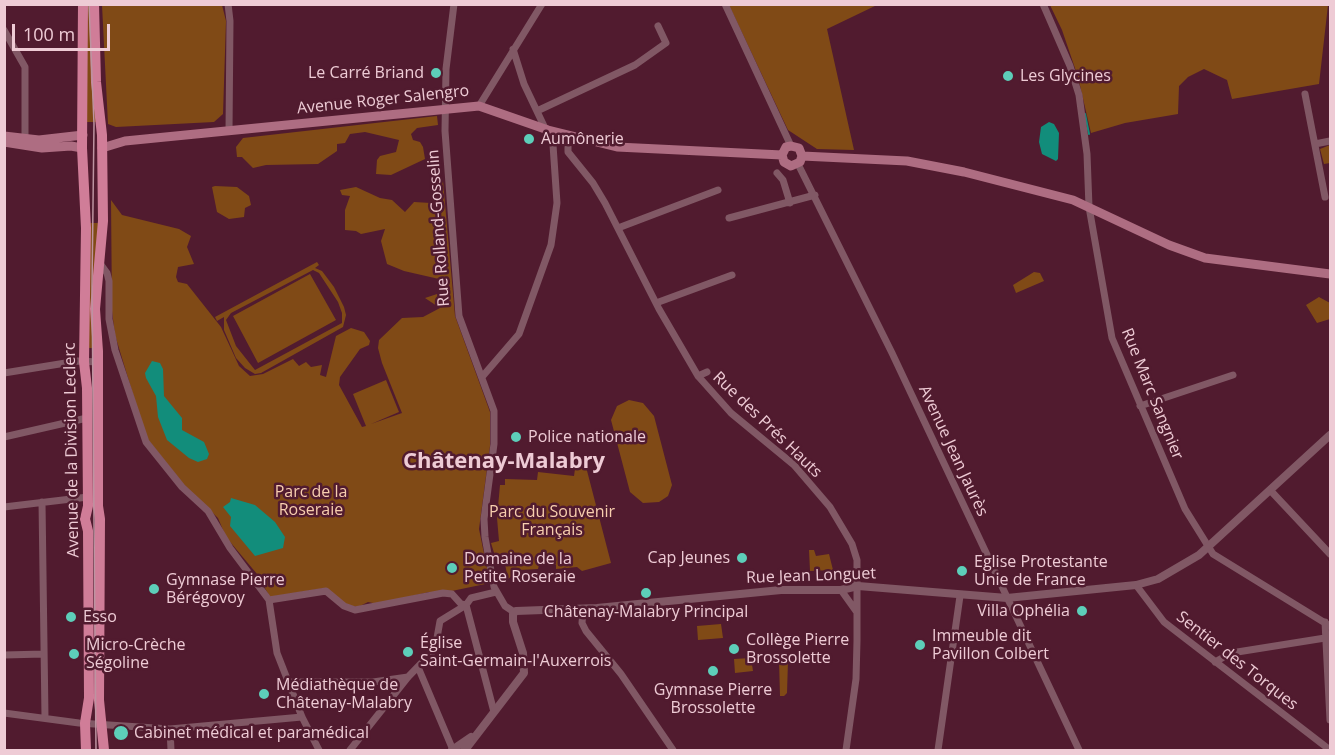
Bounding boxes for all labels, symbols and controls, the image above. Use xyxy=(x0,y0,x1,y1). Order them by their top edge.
scale bar xyxy=(15,12,112,50)
text: 100 m xyxy=(23,22,75,46)
place label: Le Carré Briand xyxy=(308,63,424,83)
marker: Le Carré Briand xyxy=(429,66,443,80)
place label: Les Glycines xyxy=(1020,66,1111,86)
marker: Les Glycines xyxy=(1001,69,1015,83)
street label: Avenue Roger Salengro xyxy=(296,81,470,119)
place label: Aumônerie xyxy=(541,129,624,149)
marker: Aumônerie xyxy=(522,132,536,146)
street label: Rue Rolland-Gosselin xyxy=(424,149,454,307)
street label: Rue Marc Sangnier xyxy=(1117,325,1187,463)
street label: Avenue de la Division Leclerc xyxy=(61,342,83,558)
street label: Rue des Prés Hauts xyxy=(708,368,826,482)
street label: Avenue Jean Jaurès xyxy=(914,383,992,519)
place label: Police nationale xyxy=(528,427,646,447)
marker: Police nationale xyxy=(509,430,523,444)
district label: Châtenay-Malabry xyxy=(403,449,605,475)
park label: Parc de la Roseraie xyxy=(275,482,347,520)
park label: Parc du Souvenir Français xyxy=(489,502,615,540)
place label: Cap Jeunes xyxy=(648,548,730,568)
place label: Domaine de la Petite Roseraie xyxy=(464,549,576,587)
marker: Cap Jeunes xyxy=(735,551,749,565)
place label: Eglise Protestante Unie de France xyxy=(974,552,1108,590)
marker: Domaine de la Petite Roseraie xyxy=(445,561,459,575)
street label: Rue Jean Longuet xyxy=(746,564,876,588)
marker: Eglise Protestante Unie de France xyxy=(955,564,969,578)
place label: Gymnase Pierre Bérégovoy xyxy=(166,570,285,608)
marker: Gymnase Pierre Bérégovoy xyxy=(147,582,161,596)
marker: Châtenay-Malabry Principal xyxy=(639,586,653,600)
place label: Villa Ophélia xyxy=(977,601,1070,621)
place label: Châtenay-Malabry Principal xyxy=(544,602,748,622)
marker: Villa Ophélia xyxy=(1075,604,1089,618)
place label: Esso xyxy=(83,607,117,627)
street label: Sentier des Torques xyxy=(1172,608,1302,714)
marker: Esso xyxy=(64,610,78,624)
place label: Immeuble dit Pavillon Colbert xyxy=(932,626,1049,664)
place label: Collège Pierre Brossolette xyxy=(746,630,849,668)
place label: Église Saint-Germain-l'Auxerrois xyxy=(420,633,611,671)
place label: Micro-Crèche Ségoline xyxy=(86,635,185,673)
marker: Immeuble dit Pavillon Colbert xyxy=(913,638,927,652)
marker: Collège Pierre Brossolette xyxy=(727,642,741,656)
marker: Église Saint-Germain-l'Auxerrois xyxy=(401,645,415,659)
marker: Micro-Crèche Ségoline xyxy=(67,647,81,661)
marker: Gymnase Pierre Brossolette xyxy=(706,664,720,678)
place label: Médiathèque de Châtenay-Malabry xyxy=(276,675,412,713)
place label: Gymnase Pierre Brossolette xyxy=(654,680,772,718)
marker: Médiathèque de Châtenay-Malabry xyxy=(257,687,271,701)
place label: Cabinet médical et paramédical xyxy=(134,723,369,743)
marker: Cabinet médical et paramédical xyxy=(112,724,130,742)

